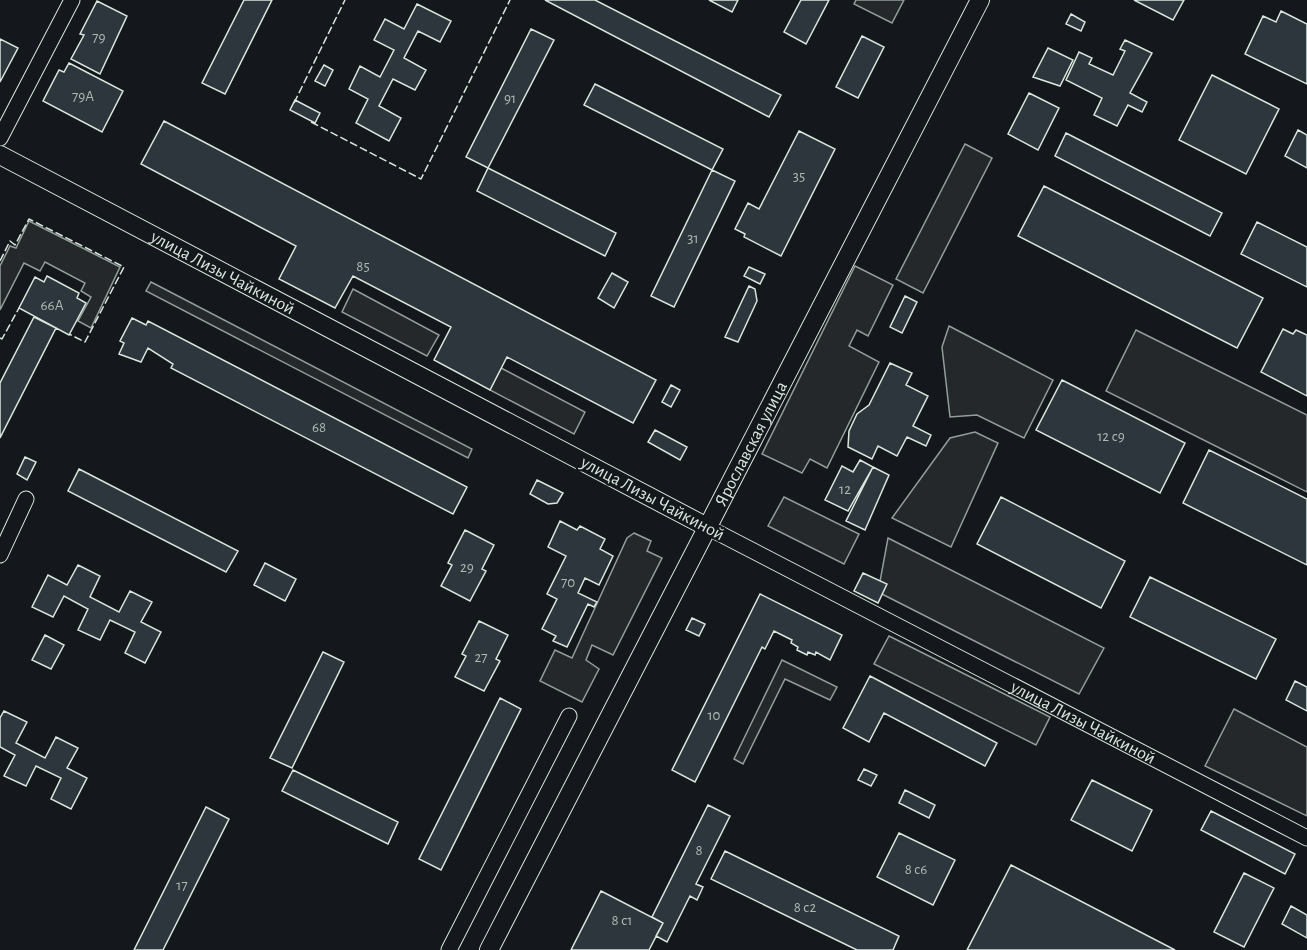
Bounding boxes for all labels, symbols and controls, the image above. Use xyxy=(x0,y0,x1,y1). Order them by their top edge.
house number: 79 xyxy=(92,30,106,45)
house number: 79А xyxy=(72,89,94,104)
house number: 91 xyxy=(504,91,516,106)
house number: 35 xyxy=(793,169,805,184)
street label: улица Лизы Чайкиной xyxy=(147,228,298,318)
house number: 31 xyxy=(687,231,699,246)
house number: 85 xyxy=(356,259,370,274)
house number: 66А xyxy=(41,298,64,313)
street label: Ярославская улица xyxy=(712,379,791,509)
house number: 68 xyxy=(312,420,326,435)
house number: 12 с9 xyxy=(1097,429,1125,444)
street label: улица Лизы Чайкиной xyxy=(577,453,727,544)
house number: 12 xyxy=(839,482,851,497)
house number: 29 xyxy=(460,560,474,575)
house number: 70 xyxy=(561,575,575,590)
house number: 27 xyxy=(474,650,488,665)
street label: улица Лизы Чайкиной xyxy=(1007,678,1158,768)
house number: 10 xyxy=(707,708,721,723)
house number: 8 xyxy=(695,843,703,858)
house number: 8 с6 xyxy=(905,862,927,877)
house number: 17 xyxy=(176,878,188,893)
house number: 8 с2 xyxy=(794,900,816,915)
house number: 8 с1 xyxy=(612,913,632,928)

